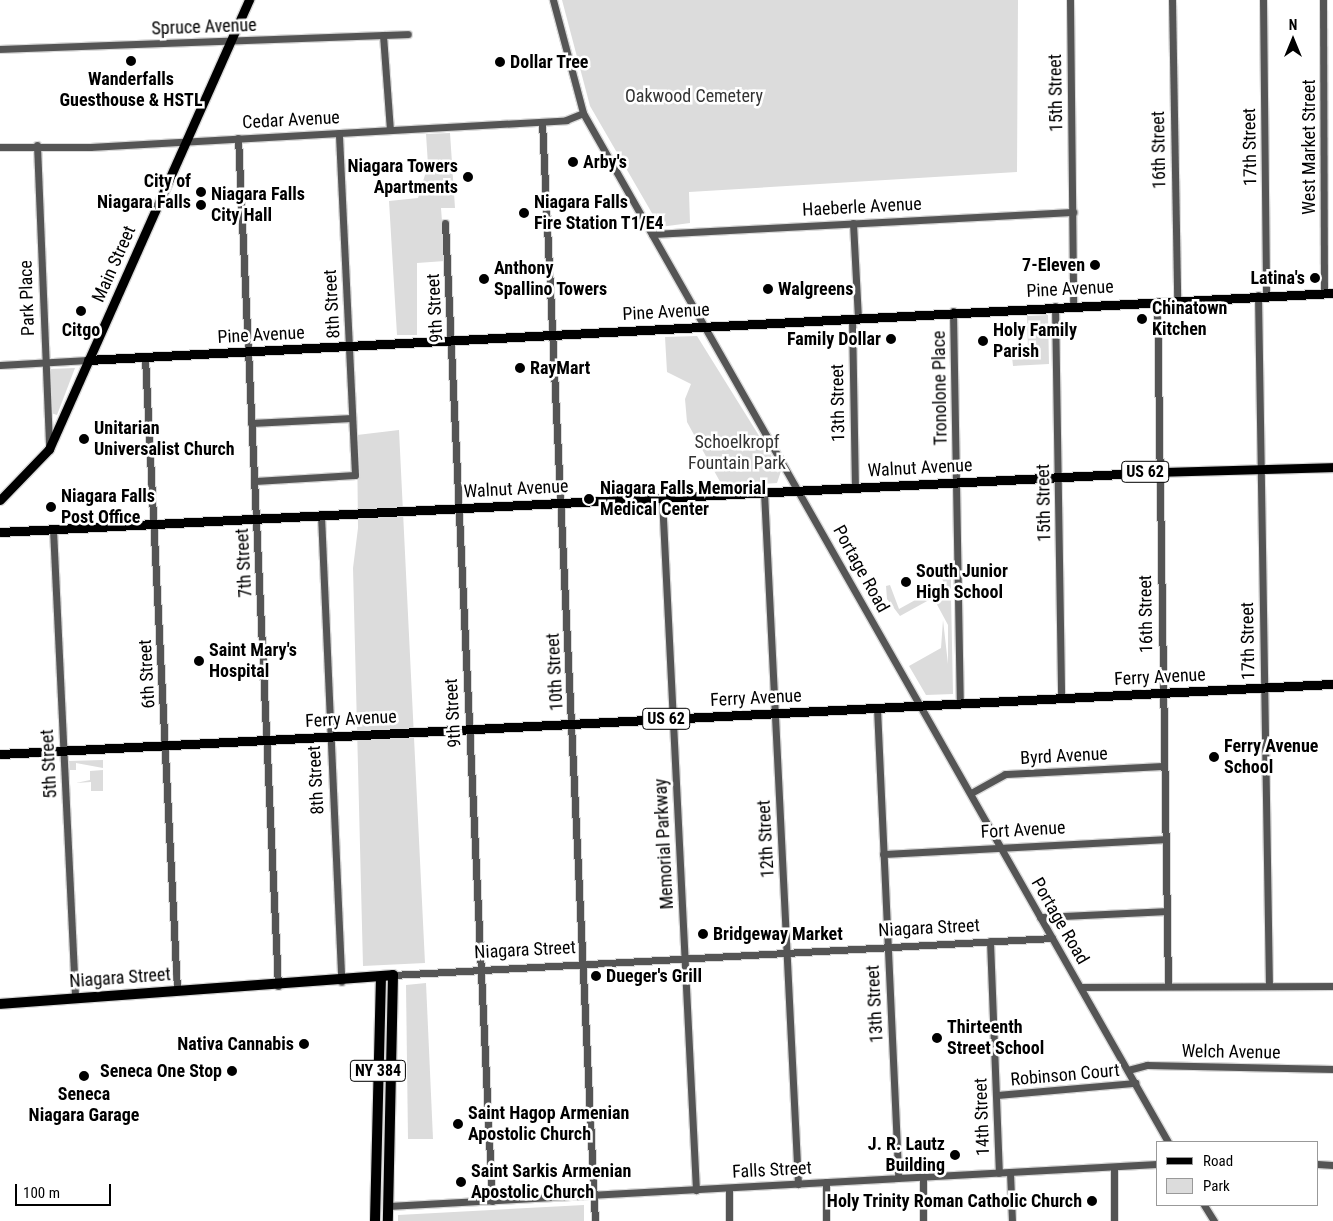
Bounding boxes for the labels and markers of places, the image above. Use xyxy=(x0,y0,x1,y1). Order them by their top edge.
place label: Dollar Tree xyxy=(510,51,589,73)
marker: Wanderfalls Guesthouse & HSTL xyxy=(125,55,137,67)
marker: Dollar Tree xyxy=(494,56,506,68)
place label: Wanderfalls Guesthouse & HSTL xyxy=(60,69,202,112)
place label: Arby's xyxy=(583,151,627,173)
place label: Niagara Towers Apartments xyxy=(347,156,458,198)
marker: Arby's xyxy=(567,156,579,168)
place label: City of Niagara Falls xyxy=(97,171,191,213)
marker: Niagara Towers Apartments xyxy=(462,171,474,183)
place label: Niagara Falls City Hall xyxy=(211,184,305,226)
marker: City of Niagara Falls xyxy=(195,186,207,198)
place label: Niagara Falls Fire Station T1/E4 xyxy=(534,192,664,234)
marker: Niagara Falls City Hall xyxy=(195,199,207,211)
marker: Niagara Falls Fire Station T1/E4 xyxy=(518,207,530,219)
place label: 7-Eleven xyxy=(1022,254,1085,276)
place label: Anthony Spallino Towers xyxy=(494,258,608,300)
marker: 7-Eleven xyxy=(1089,259,1101,271)
place label: Latina's xyxy=(1250,267,1305,289)
marker: Latina's xyxy=(1309,272,1321,284)
marker: Anthony Spallino Towers xyxy=(478,273,490,285)
place label: Walgreens xyxy=(778,278,853,300)
marker: Walgreens xyxy=(762,283,774,295)
place label: Chinatown Kitchen xyxy=(1152,298,1227,340)
marker: Citgo xyxy=(75,305,87,317)
marker: Chinatown Kitchen xyxy=(1136,313,1148,325)
place label: Citgo xyxy=(62,319,100,341)
place label: Holy Family Parish xyxy=(993,320,1077,362)
place label: Family Dollar xyxy=(787,328,881,350)
marker: Family Dollar xyxy=(885,333,897,345)
marker: Holy Family Parish xyxy=(977,335,989,347)
place label: RayMart xyxy=(530,357,590,379)
marker: RayMart xyxy=(514,362,526,374)
place label: Unitarian Universalist Church xyxy=(94,418,235,460)
marker: Unitarian Universalist Church xyxy=(78,433,90,445)
place label: Niagara Falls Memorial Medical Center xyxy=(600,478,766,520)
place label: Niagara Falls Post Office xyxy=(61,486,155,528)
marker: Niagara Falls Memorial Medical Center xyxy=(582,492,596,506)
marker: Niagara Falls Post Office xyxy=(45,501,57,513)
place label: South Junior High School xyxy=(916,561,1008,604)
marker: South Junior High School xyxy=(900,576,912,588)
place label: Saint Mary's Hospital xyxy=(209,640,297,682)
marker: Saint Mary's Hospital xyxy=(193,655,205,667)
place label: Ferry Avenue School xyxy=(1224,736,1318,779)
marker: Ferry Avenue School xyxy=(1208,751,1220,763)
place label: Bridgeway Market xyxy=(713,923,843,945)
marker: Bridgeway Market xyxy=(697,928,709,940)
place label: Dueger's Grill xyxy=(606,965,702,987)
marker: Dueger's Grill xyxy=(590,970,602,982)
place label: Thirteenth Street School xyxy=(947,1017,1044,1060)
marker: Thirteenth Street School xyxy=(931,1032,943,1044)
place label: Nativa Cannabis xyxy=(177,1033,294,1055)
marker: Nativa Cannabis xyxy=(298,1038,310,1050)
place label: Seneca One Stop xyxy=(100,1060,222,1082)
marker: Seneca One Stop xyxy=(226,1065,238,1077)
marker: Seneca Niagara Garage xyxy=(78,1070,90,1082)
place label: Seneca Niagara Garage xyxy=(29,1084,139,1126)
place label: Saint Hagop Armenian Apostolic Church xyxy=(468,1103,629,1146)
marker: Saint Hagop Armenian Apostolic Church xyxy=(452,1118,464,1130)
place label: J. R. Lautz Building xyxy=(868,1134,945,1176)
marker: J. R. Lautz Building xyxy=(949,1149,961,1161)
place label: Saint Sarkis Armenian Apostolic Church xyxy=(471,1161,631,1204)
marker: Saint Sarkis Armenian Apostolic Church xyxy=(455,1176,467,1188)
place label: Holy Trinity Roman Catholic Church xyxy=(826,1190,1082,1212)
marker: Holy Trinity Roman Catholic Church xyxy=(1086,1195,1098,1207)

